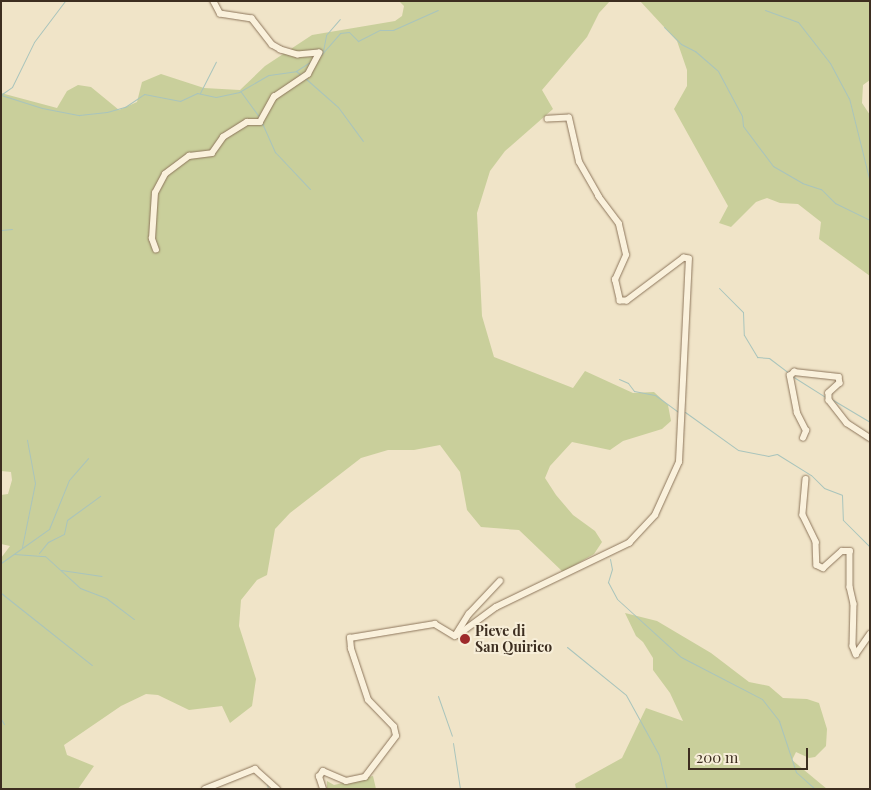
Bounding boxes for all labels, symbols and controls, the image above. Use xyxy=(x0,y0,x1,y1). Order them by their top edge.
place label: Pieve di San Quirico xyxy=(475,623,552,656)
marker: Pieve di San Quirico xyxy=(459,633,471,645)
scale bar xyxy=(691,738,811,770)
text: 200 m xyxy=(696,747,738,767)

